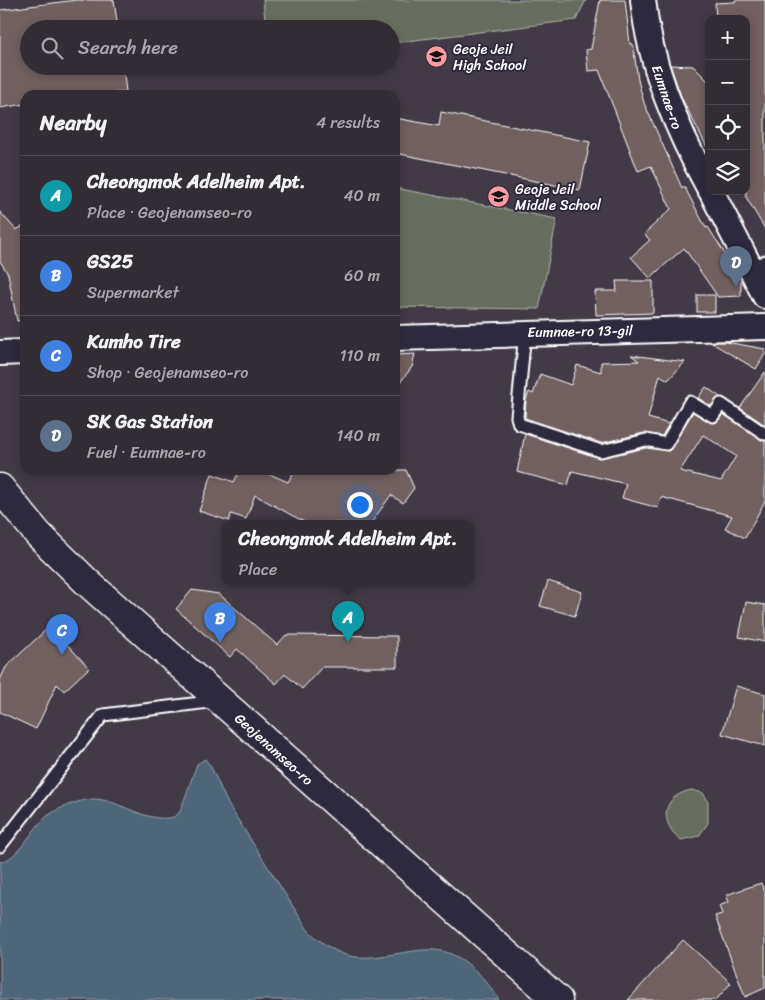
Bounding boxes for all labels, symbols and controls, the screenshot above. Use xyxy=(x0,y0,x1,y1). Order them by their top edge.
map controls xyxy=(705,15,750,195)
button: + xyxy=(705,15,750,60)
search box xyxy=(20,20,400,75)
text: Search here xyxy=(78,31,178,64)
icon: search xyxy=(38,34,66,62)
place label: Geoje Jeil High School xyxy=(453,37,527,78)
school or university icon: Geoje Jeil High School xyxy=(425,45,449,69)
button: − xyxy=(705,60,750,105)
street label: Eumnae-ro xyxy=(644,62,689,133)
text: Nearby xyxy=(40,104,106,142)
button: locate xyxy=(705,105,750,150)
text: 4 results xyxy=(316,108,380,137)
button: layers xyxy=(705,150,750,195)
text: Cheongmok Adelheim Apt. xyxy=(87,165,306,198)
place label: Geoje Jeil Middle School xyxy=(515,177,602,218)
text: A xyxy=(51,181,61,210)
text: 40 m xyxy=(343,181,380,210)
school or university icon: Geoje Jeil Middle School xyxy=(487,185,511,209)
text: Place · Geojenamseo-ro xyxy=(87,198,252,227)
text: GS25 xyxy=(87,245,133,278)
pin: D xyxy=(720,246,752,287)
text: B xyxy=(51,261,61,290)
text: 60 m xyxy=(344,261,380,290)
text: Supermarket xyxy=(87,278,179,307)
street label: Eumnae-ro 13-gil xyxy=(527,318,634,345)
text: Kumho Tire xyxy=(87,325,181,358)
text: C xyxy=(51,341,61,370)
text: 110 m xyxy=(340,341,380,370)
text: Shop · Geojenamseo-ro xyxy=(87,358,248,387)
text: SK Gas Station xyxy=(87,405,213,438)
text: D xyxy=(51,421,61,450)
text: 140 m xyxy=(337,421,380,450)
text: Fuel · Eumnae-ro xyxy=(87,438,206,467)
your location xyxy=(347,492,373,518)
popup xyxy=(222,520,474,585)
text: Cheongmok Adelheim Apt. xyxy=(239,522,457,555)
text: Place xyxy=(239,555,277,584)
pin: A xyxy=(332,601,364,642)
pin: B xyxy=(204,602,236,643)
pin: C xyxy=(46,614,78,655)
street label: Geojenamseo-ro xyxy=(228,707,319,792)

